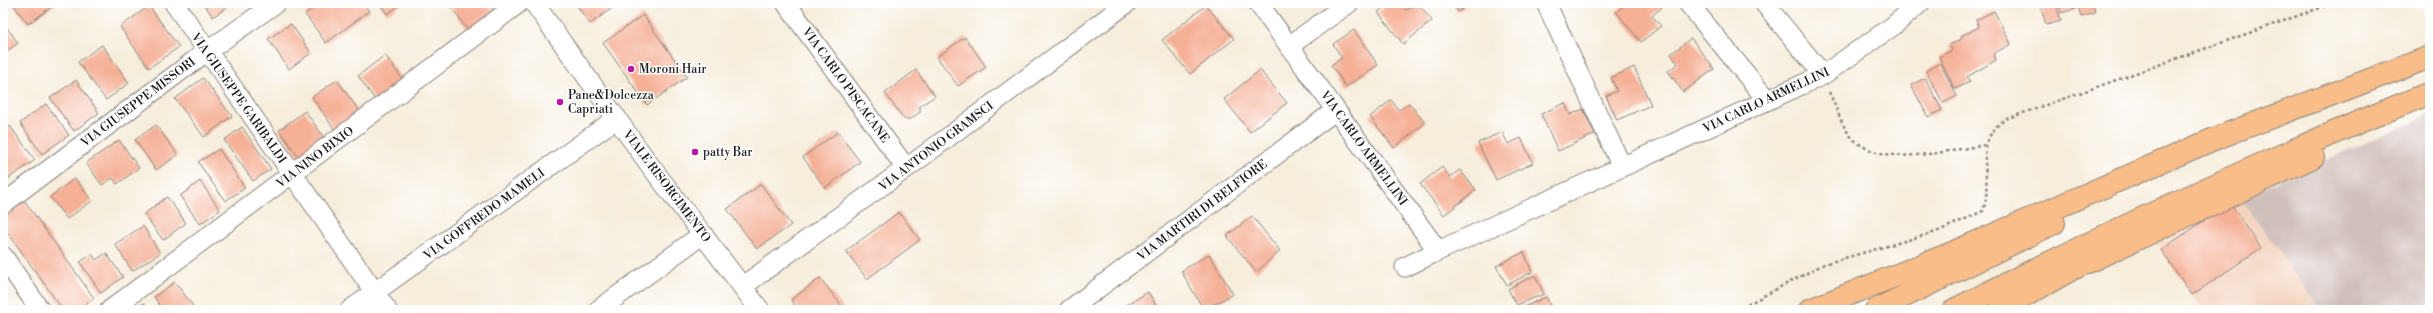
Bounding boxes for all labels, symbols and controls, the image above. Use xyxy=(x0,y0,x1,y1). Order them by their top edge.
street label: VIA CARLO PISCACANE xyxy=(798,24,892,146)
street label: VIA GIUSEPPE GARIBALDI xyxy=(187,29,290,167)
street label: VIA GIUSEPPE MISSORI xyxy=(77,54,199,151)
place label: Moroni Hair xyxy=(639,62,707,77)
marker: Moroni Hair xyxy=(626,64,636,74)
street label: VIA CARLO ARMELLINI xyxy=(1700,64,1832,137)
street label: VIA CARLO ARMELLINI xyxy=(1316,87,1410,209)
place label: Pane&Dolcezza Capriati xyxy=(568,88,655,117)
marker: Pane&Dolcezza Capriati xyxy=(555,97,565,107)
street label: VIA ANTONIO GRAMSCI xyxy=(875,98,997,195)
street label: VIA NINO BIXIO xyxy=(273,123,357,192)
street label: VIALE RISORGIMENTO xyxy=(619,127,714,245)
place label: patty Bar xyxy=(703,145,753,160)
marker: patty Bar xyxy=(690,147,700,157)
street label: VIA MARTIRI DI BELFIORE xyxy=(1134,157,1270,265)
street label: VIA GOFFREDO MAMELI xyxy=(420,165,548,264)

